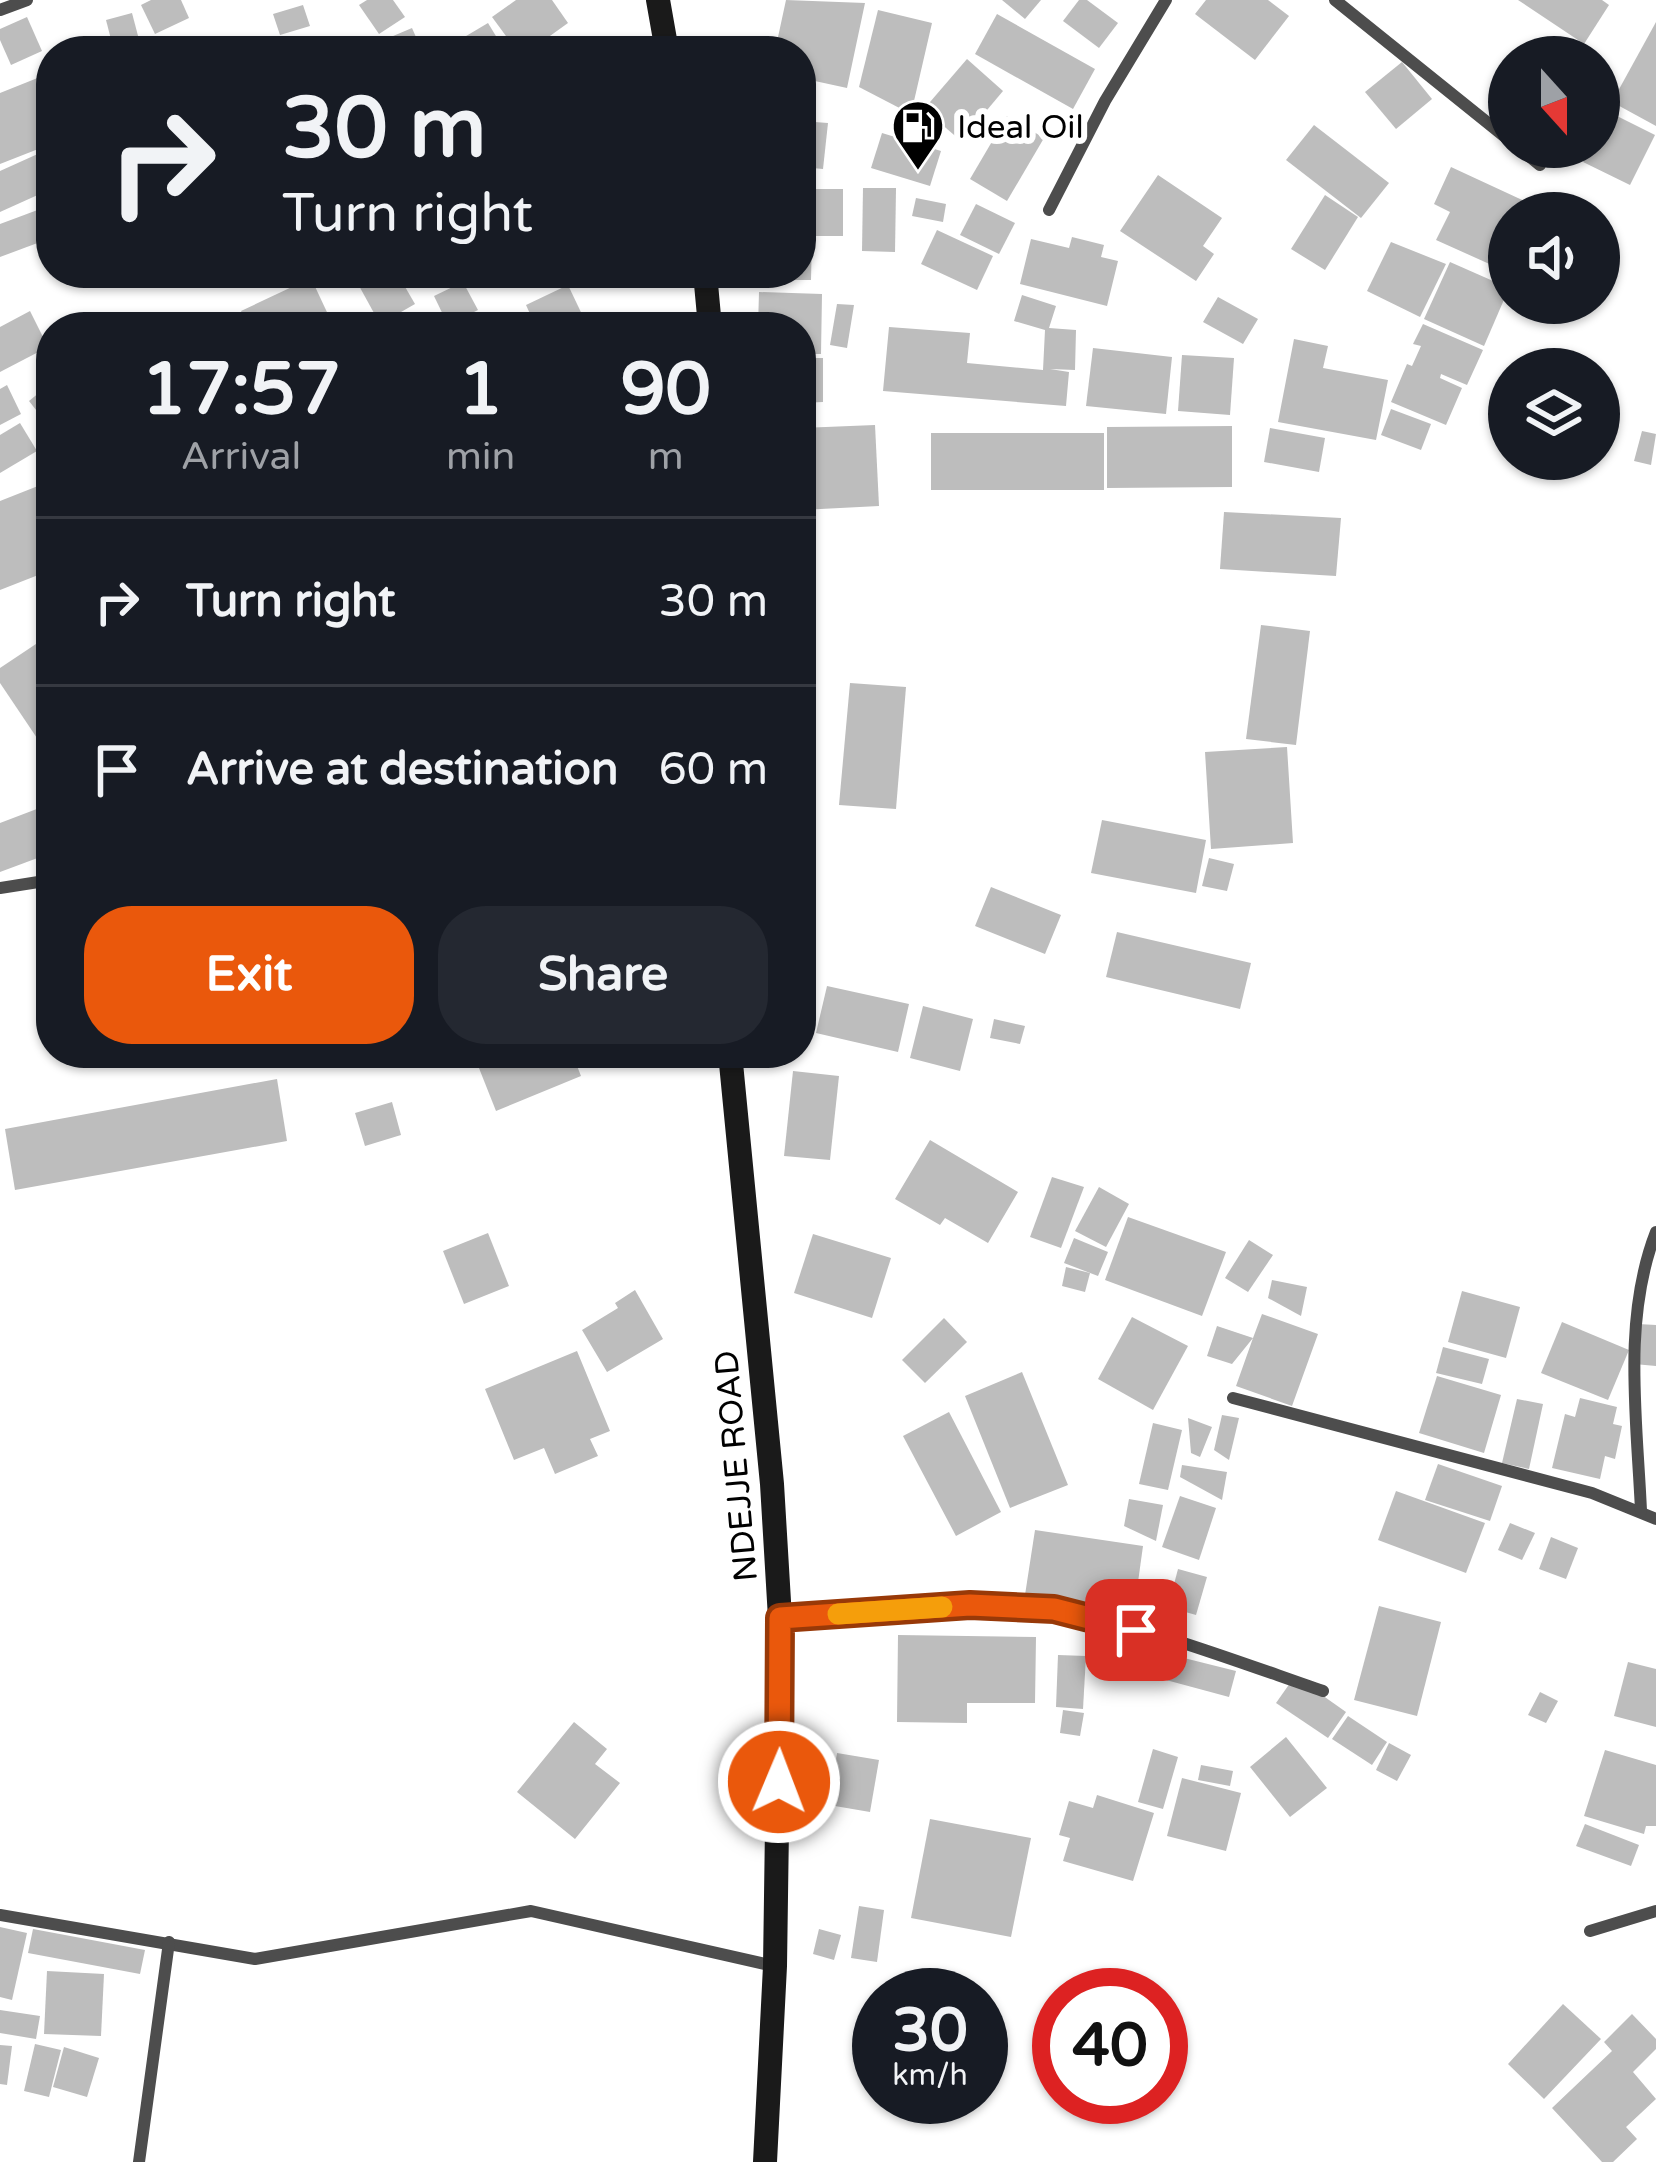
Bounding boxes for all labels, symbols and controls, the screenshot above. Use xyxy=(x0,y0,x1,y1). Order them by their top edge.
north arrow xyxy=(1488,36,1620,168)
map controls xyxy=(1488,36,1620,480)
text: 30 m xyxy=(282,79,486,180)
icon: right xyxy=(84,84,240,240)
fuel station icon: Ideal Oil xyxy=(890,98,946,172)
place label: Ideal Oil xyxy=(957,108,1084,147)
text: Turn right xyxy=(282,181,533,246)
button: sound xyxy=(1488,192,1620,324)
text: 17:57 xyxy=(141,347,341,434)
text: 1 xyxy=(458,347,503,434)
text: 90 xyxy=(620,347,711,434)
button: layers xyxy=(1488,348,1620,480)
text: Arrival xyxy=(181,433,301,480)
text: min xyxy=(446,433,515,480)
text: m xyxy=(648,433,684,480)
icon: right xyxy=(84,569,150,635)
text: Turn right xyxy=(186,575,395,629)
text: 30 m xyxy=(658,575,768,629)
icon: arrive xyxy=(84,737,150,803)
text: Arrive at destination xyxy=(186,743,618,797)
text: 60 m xyxy=(658,743,768,797)
button: Exit xyxy=(84,906,414,1044)
button: Share xyxy=(438,906,768,1044)
street label: NDEJJE ROAD xyxy=(707,1349,766,1583)
pin xyxy=(1085,1579,1187,1681)
icon: arrive xyxy=(1103,1597,1169,1663)
position arrow xyxy=(716,1719,842,1845)
speed limit sign: 40 xyxy=(1032,1968,1188,2124)
text: 30 xyxy=(892,1995,968,2067)
text: km/h xyxy=(892,2057,968,2094)

